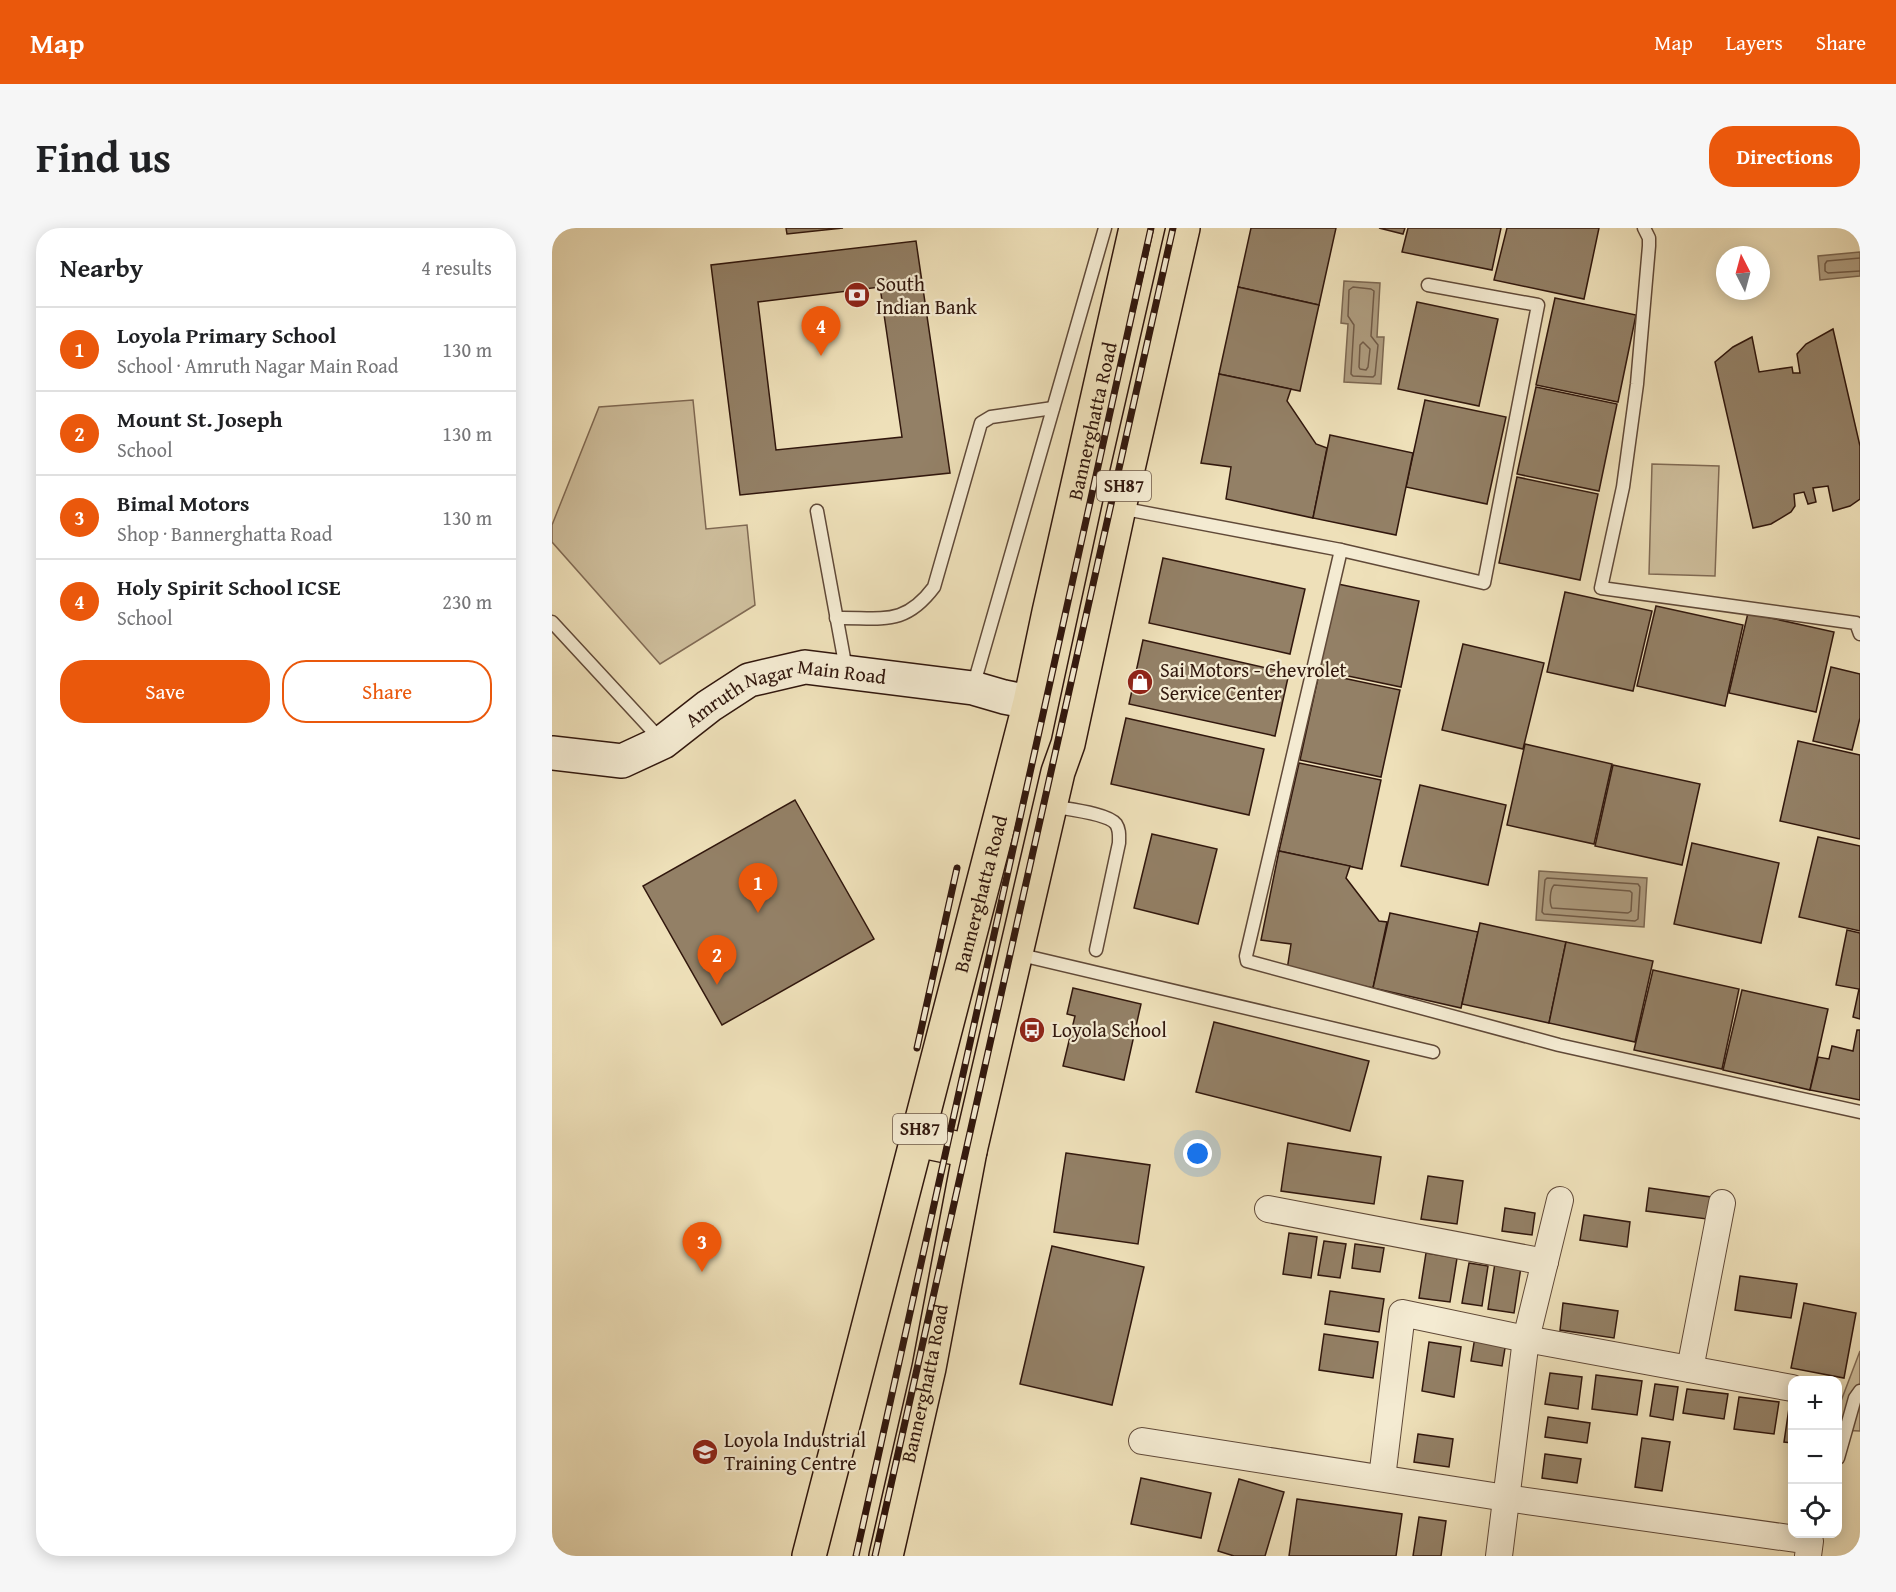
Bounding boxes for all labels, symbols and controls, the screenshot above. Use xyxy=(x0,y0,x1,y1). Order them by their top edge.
text: Map xyxy=(30,22,84,63)
text: Map xyxy=(1654,27,1693,58)
text: Layers xyxy=(1726,27,1783,58)
text: Share xyxy=(1816,27,1866,58)
text: Find us xyxy=(36,126,171,187)
button: Directions xyxy=(1709,126,1860,187)
north arrow xyxy=(1716,246,1770,300)
text: Nearby xyxy=(60,248,143,287)
text: 4 results xyxy=(421,253,492,282)
place label: South Indian Bank xyxy=(876,269,978,321)
bank icon: South Indian Bank xyxy=(842,280,872,310)
pin: 4 xyxy=(802,306,840,356)
text: Loyola Primary School xyxy=(117,319,336,351)
text: 1 xyxy=(74,335,85,364)
text: 130 m xyxy=(442,335,492,364)
street label: Bannerghatta Road xyxy=(1060,339,1124,503)
text: School · Amruth Nagar Main Road xyxy=(117,351,398,380)
text: Mount St. Joseph xyxy=(117,403,282,435)
text: 2 xyxy=(74,419,85,448)
text: 130 m xyxy=(442,419,492,448)
text: School xyxy=(117,435,173,464)
road number: SH87 xyxy=(1097,471,1151,501)
text: Bimal Motors xyxy=(117,487,249,519)
text: 3 xyxy=(74,503,85,532)
text: 130 m xyxy=(442,503,492,532)
text: Shop · Bannerghatta Road xyxy=(117,519,332,548)
text: Holy Spirit School ICSE xyxy=(117,571,341,603)
text: 4 xyxy=(74,587,85,616)
text: 230 m xyxy=(442,587,492,616)
text: School xyxy=(117,603,173,632)
street label: Amruth Nagar Main Road xyxy=(679,651,888,734)
place label: Sai Motors - Chevrolet Service Center xyxy=(1160,655,1347,707)
button: Save xyxy=(60,660,270,723)
button: Share xyxy=(282,660,492,723)
shop icon: Sai Motors - Chevrolet Service Center xyxy=(1125,667,1155,697)
street label: Bannerghatta Road xyxy=(946,812,1014,975)
pin: 1 xyxy=(738,864,778,913)
pin: 2 xyxy=(698,936,736,985)
bus stop icon: Loyola School xyxy=(1017,1015,1047,1045)
place label: Loyola School xyxy=(1052,1015,1167,1044)
road number: SH87 xyxy=(893,1114,947,1144)
your location xyxy=(1183,1139,1212,1168)
pin: 3 xyxy=(682,1222,722,1272)
street label: Bannerghatta Road xyxy=(893,1301,955,1465)
map controls xyxy=(1788,1376,1842,1538)
button: + xyxy=(1788,1376,1842,1430)
place label: Loyola Industrial Training Centre xyxy=(724,1425,866,1477)
button: − xyxy=(1788,1430,1842,1484)
school or university icon: Loyola Industrial Training Centre xyxy=(690,1437,720,1467)
button: locate xyxy=(1788,1484,1842,1538)

